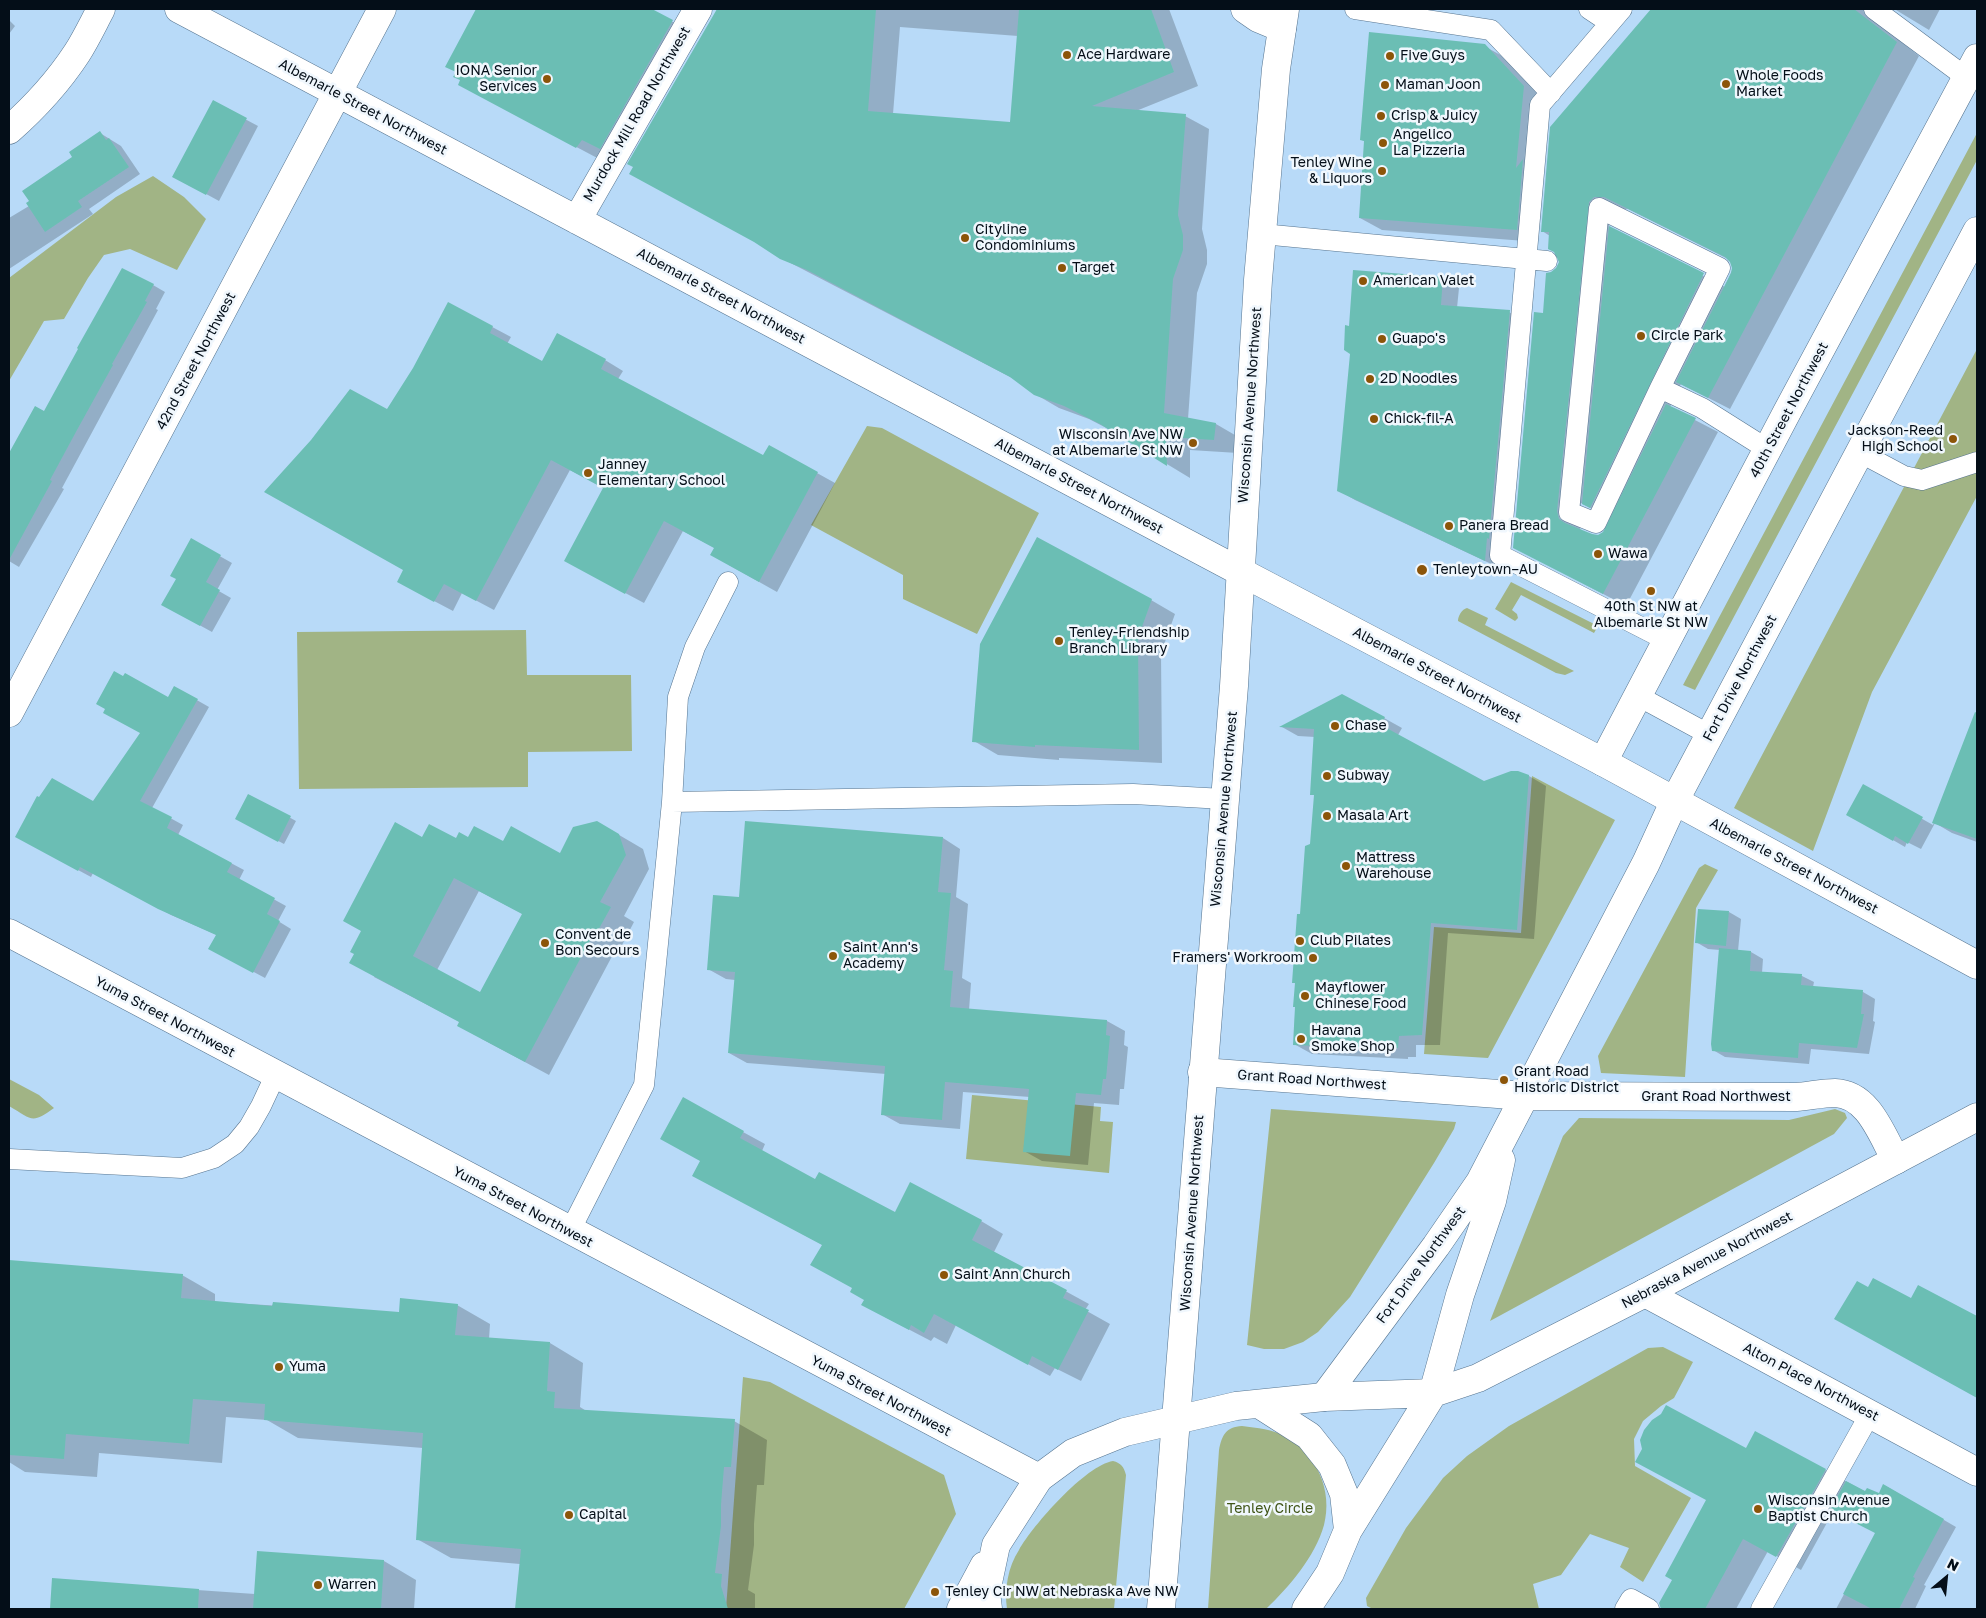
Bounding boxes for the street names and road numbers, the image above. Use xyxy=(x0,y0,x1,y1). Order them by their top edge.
street label: Murdock Mill Road Northwest xyxy=(580,24,694,204)
street label: Albemarle Street Northwest xyxy=(276,55,450,159)
street label: Albemarle Street Northwest xyxy=(634,244,808,348)
street label: 42nd Street Northwest xyxy=(153,289,239,433)
street label: Wisconsin Avenue Northwest xyxy=(1235,306,1265,504)
street label: 40th Street Northwest xyxy=(1746,339,1832,481)
street label: Albemarle Street Northwest xyxy=(992,434,1166,538)
street label: Fort Drive Northwest xyxy=(1700,612,1780,744)
street label: Albemarle Street Northwest xyxy=(1350,623,1524,727)
street label: Wisconsin Avenue Northwest xyxy=(1207,710,1241,908)
street label: Albemarle Street Northwest xyxy=(1707,814,1881,918)
street label: Yuma Street Northwest xyxy=(92,973,238,1061)
street label: Grant Road Northwest xyxy=(1237,1066,1387,1094)
street label: Grant Road Northwest xyxy=(1641,1089,1791,1105)
street label: Wisconsin Avenue Northwest xyxy=(1177,1114,1207,1312)
street label: Yuma Street Northwest xyxy=(450,1163,596,1251)
street label: Fort Drive Northwest xyxy=(1373,1203,1469,1327)
street label: Nebraska Avenue Northwest xyxy=(1619,1208,1795,1312)
street label: Alton Place Northwest xyxy=(1740,1339,1882,1425)
street label: Yuma Street Northwest xyxy=(808,1352,954,1440)

